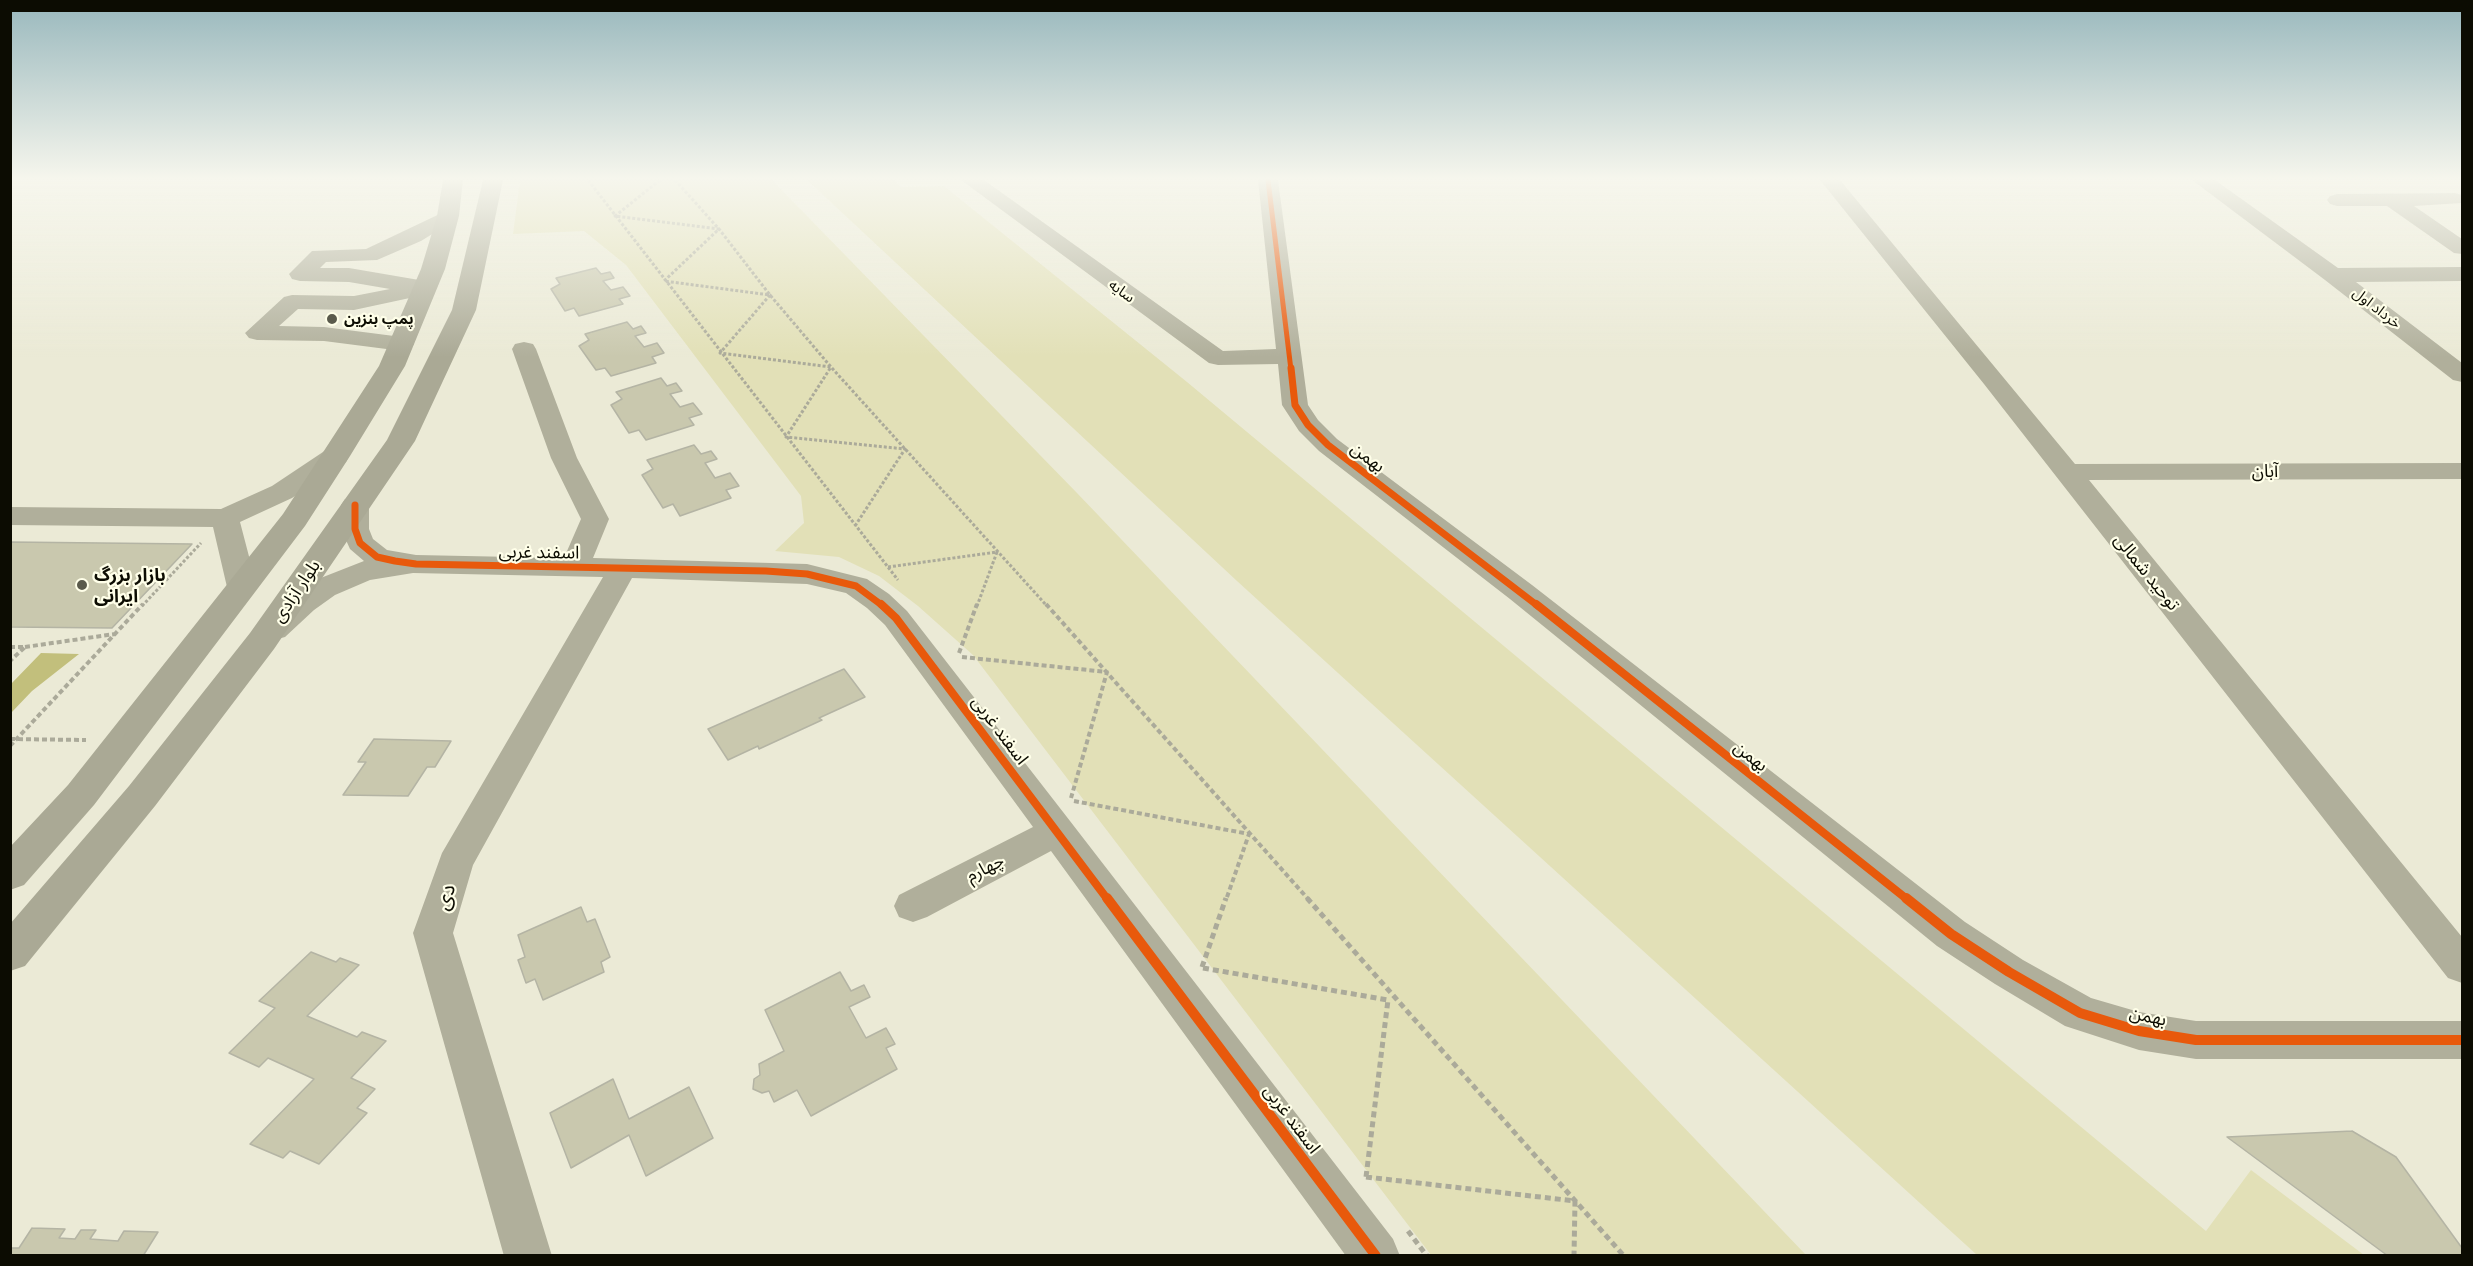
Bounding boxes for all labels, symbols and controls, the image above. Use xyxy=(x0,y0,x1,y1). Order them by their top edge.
street label: سایه xyxy=(1105,276,1139,306)
street label: خرداد اول xyxy=(2349,284,2405,332)
place label: پمپ بنزين xyxy=(344,310,414,328)
marker: پمپ بنزين xyxy=(325,312,339,326)
street label: بهمن xyxy=(1347,437,1389,477)
street label: آبان xyxy=(2252,460,2278,482)
street label: توحید شمالی xyxy=(2109,529,2185,615)
street label: اسفند غربی xyxy=(498,540,580,564)
street label: بلوار آزادی xyxy=(267,556,325,626)
place label: بازار بزرگ ایرانی xyxy=(94,564,166,606)
marker: بازار بزرگ ایرانی xyxy=(75,578,89,592)
street label: اسفند غربی xyxy=(967,691,1033,769)
street label: بهمن xyxy=(1730,736,1772,776)
street label: چهارم xyxy=(962,849,1008,887)
street label: دی xyxy=(429,881,461,913)
street label: بهمن xyxy=(2127,1002,2169,1030)
street label: اسفند غربی xyxy=(1259,1080,1325,1158)

